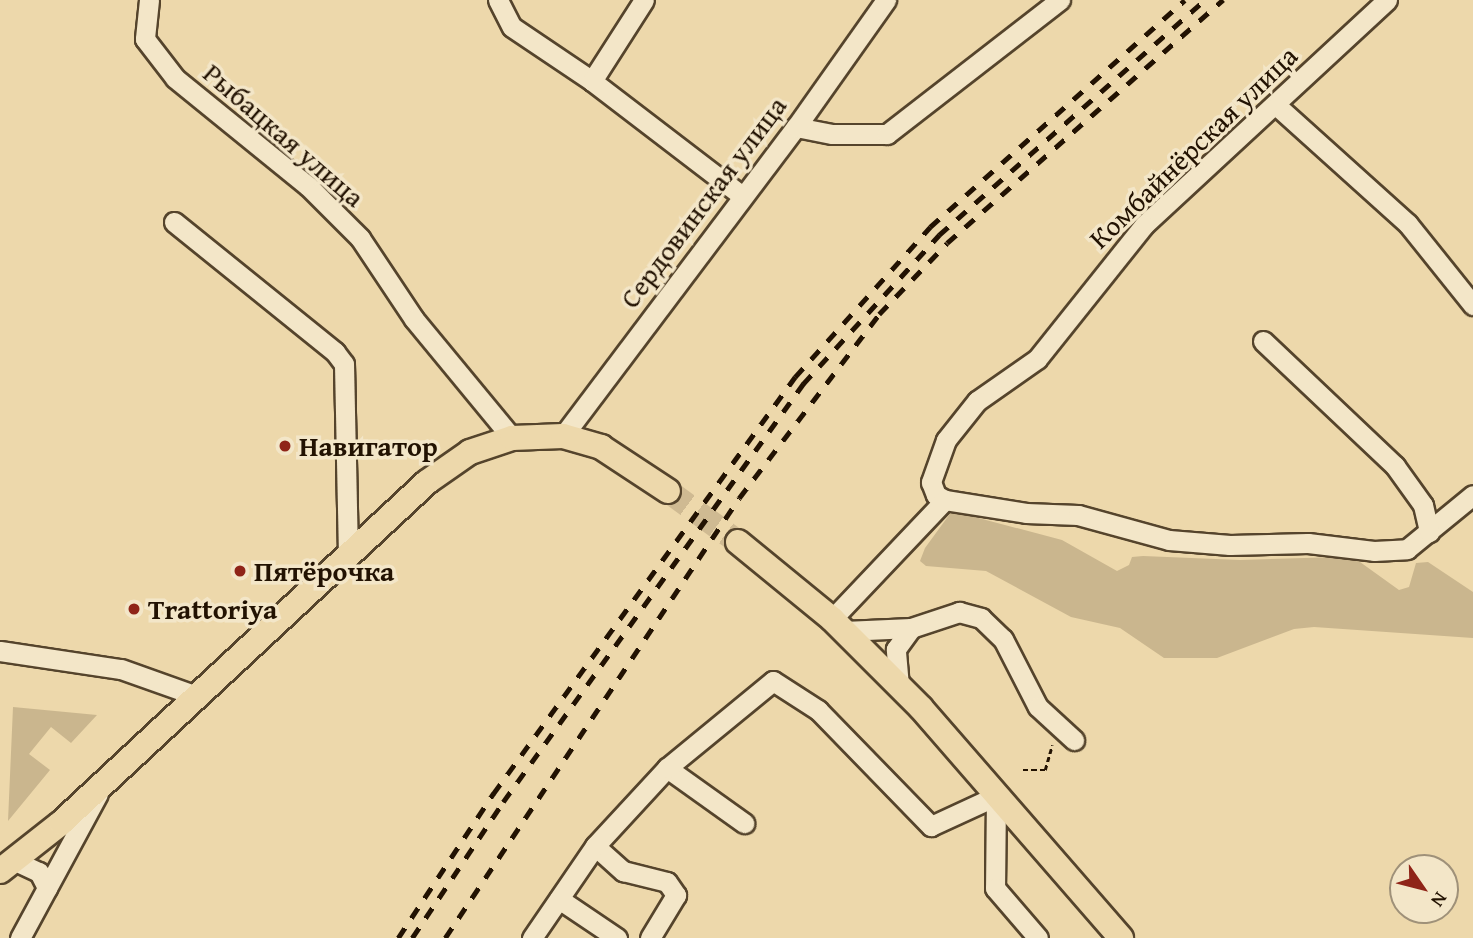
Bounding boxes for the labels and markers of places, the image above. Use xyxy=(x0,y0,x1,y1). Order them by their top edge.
place label: Навигатор xyxy=(299,429,438,463)
marker: Навигатор xyxy=(277,438,293,454)
place label: Пятёрочка xyxy=(254,554,394,588)
marker: Пятёрочка xyxy=(232,563,248,579)
place label: Trattoriya xyxy=(148,592,277,626)
marker: Trattoriya xyxy=(126,601,142,617)

